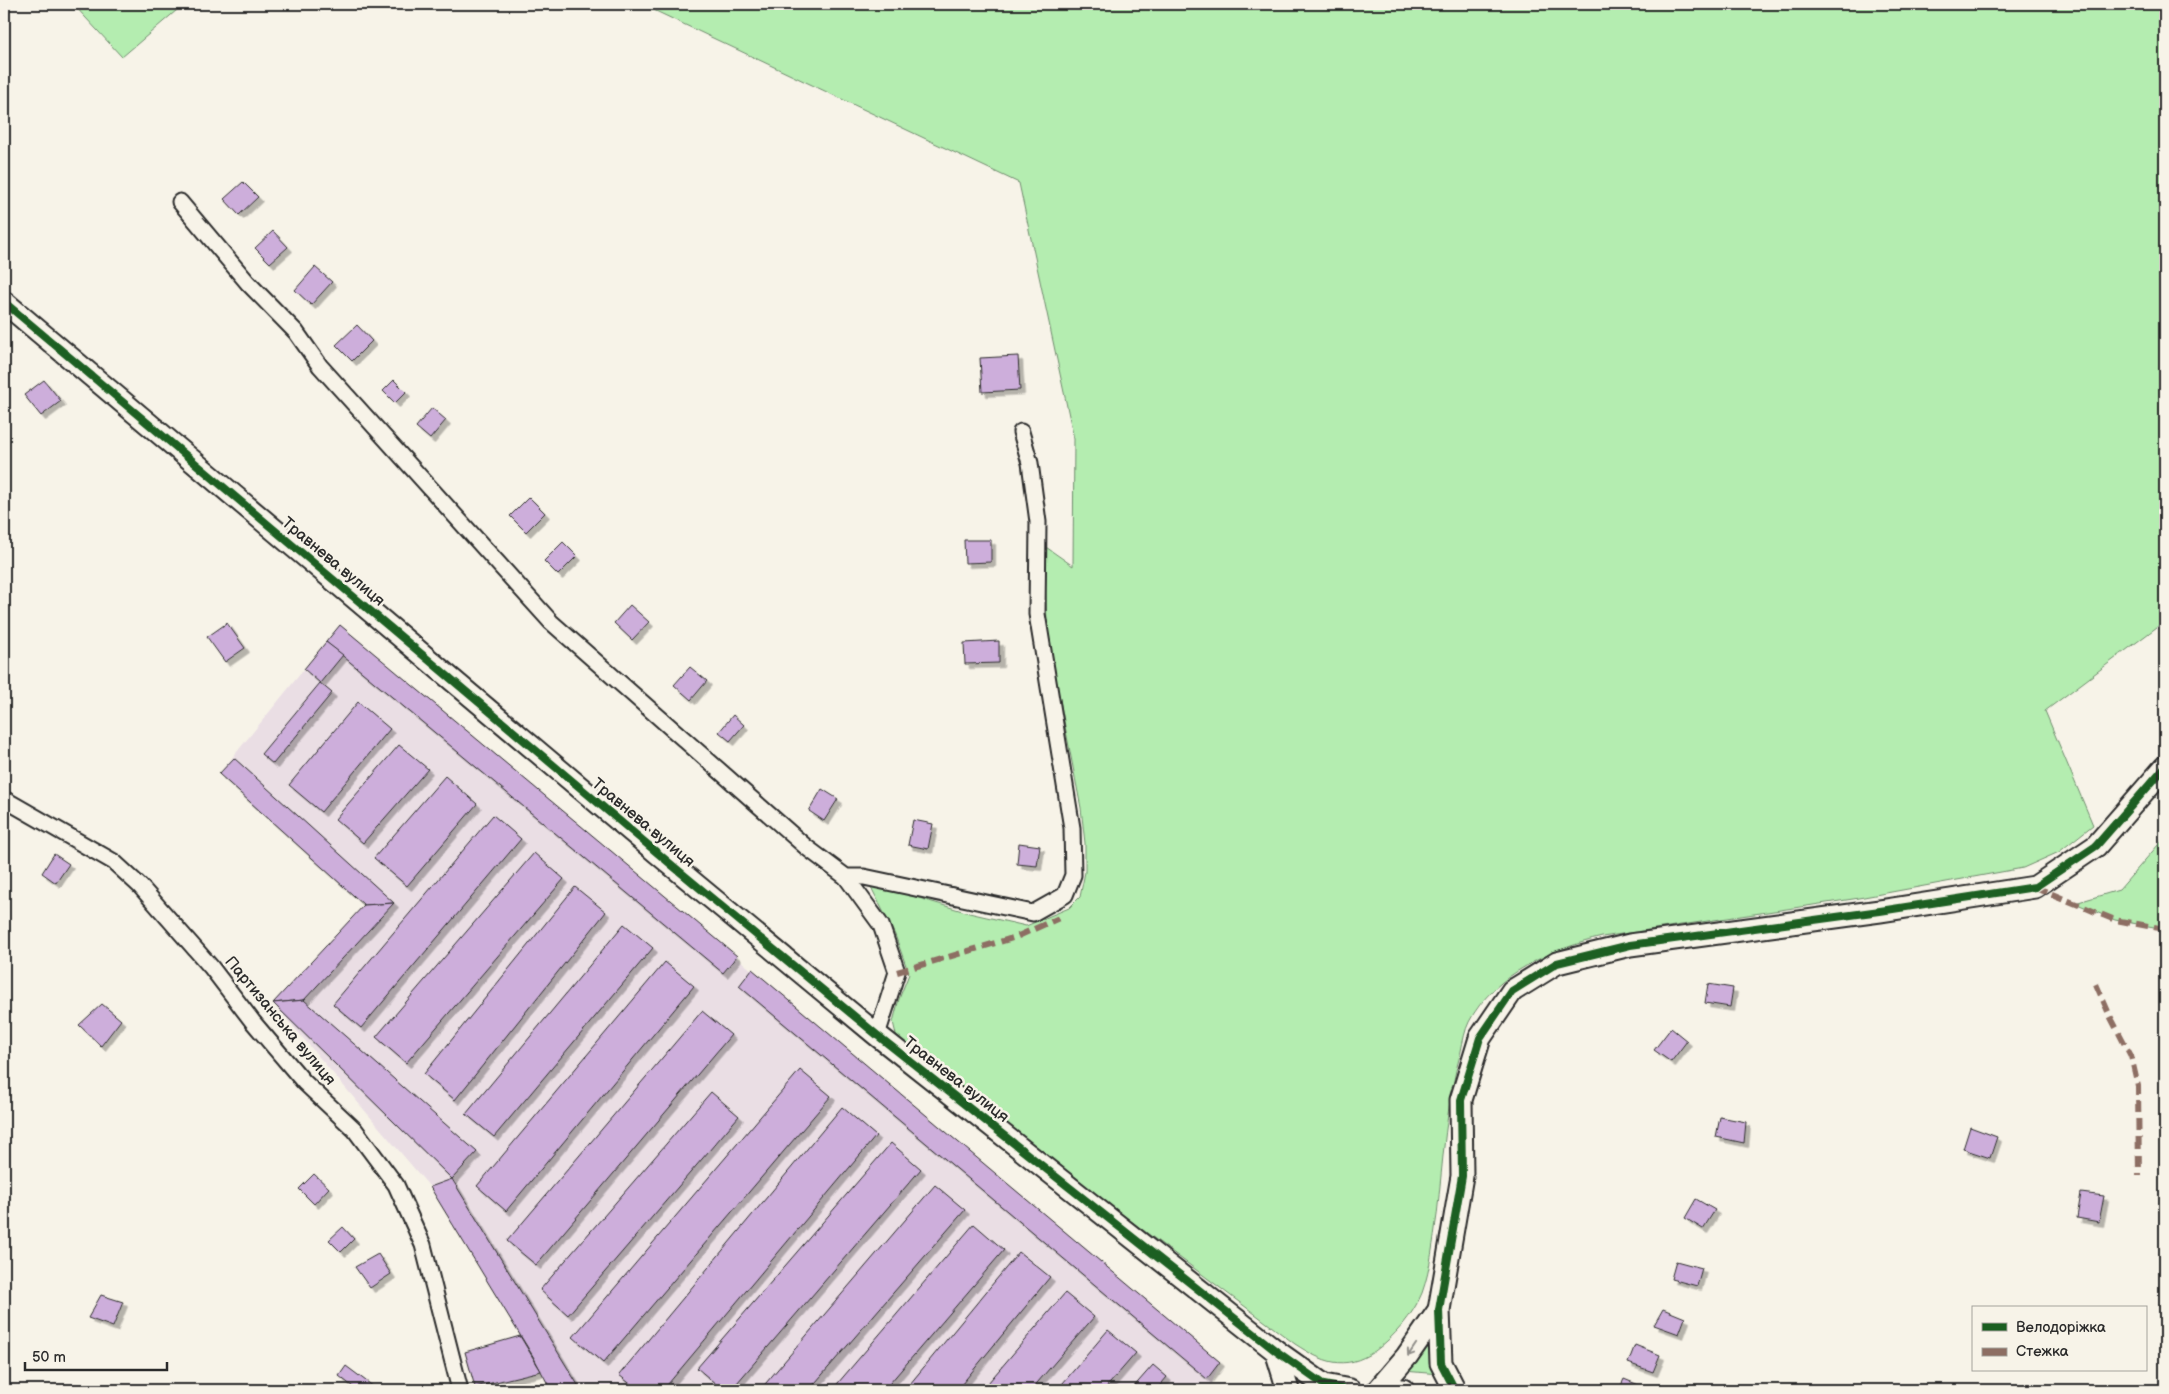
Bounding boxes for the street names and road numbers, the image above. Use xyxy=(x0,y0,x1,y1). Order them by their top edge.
street label: Травнева вулиця xyxy=(278,513,388,611)
street label: Травнева вулиця xyxy=(588,774,698,872)
street label: Партизанська вулиця xyxy=(220,953,340,1089)
street label: Травнева вулиця xyxy=(900,1033,1012,1127)

